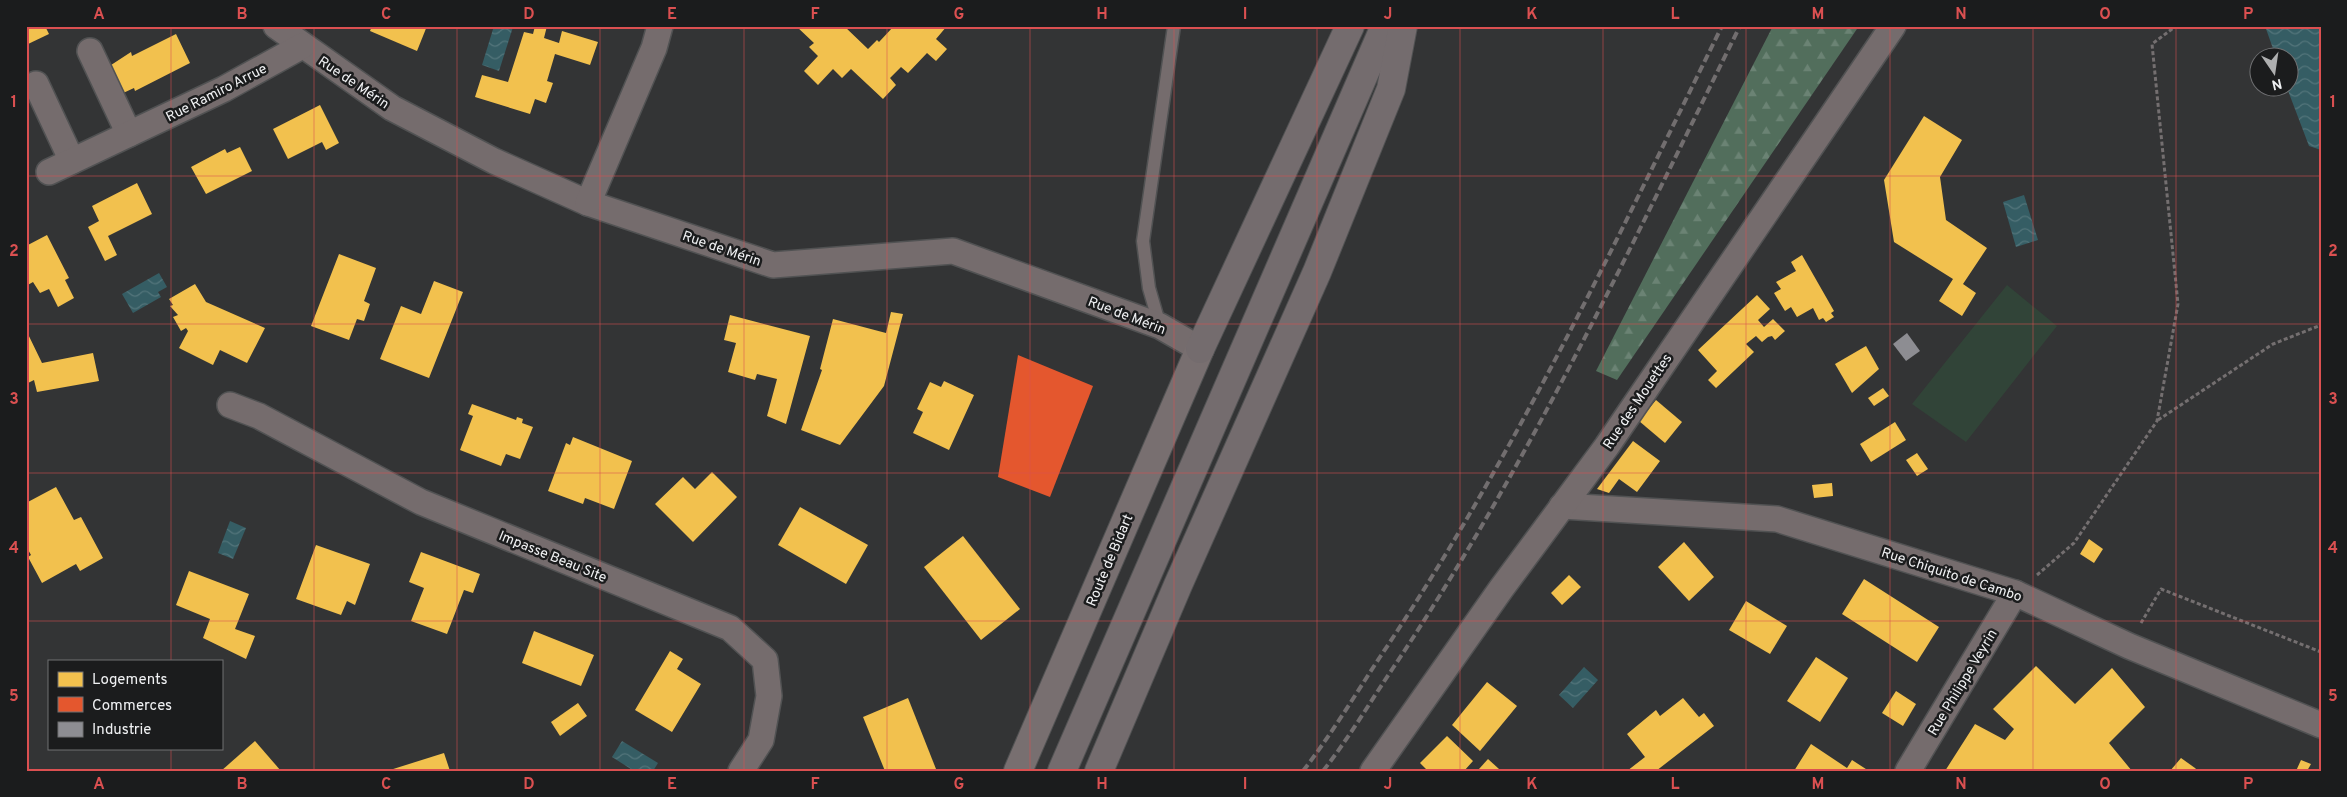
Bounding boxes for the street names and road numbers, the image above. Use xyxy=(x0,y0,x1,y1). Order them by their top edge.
street label: Rue de Mérin xyxy=(314,53,392,113)
street label: Rue Ramiro Arrue xyxy=(163,61,270,126)
street label: Rue de Mérin xyxy=(680,228,763,271)
street label: Rue de Mérin xyxy=(1085,294,1168,339)
street label: Rue des Mouettes xyxy=(1600,351,1676,453)
street label: Route de Bidart xyxy=(1083,512,1137,609)
street label: Impasse Beau Site xyxy=(496,528,609,587)
street label: Rue Chiquito de Cambo xyxy=(1879,545,2024,606)
street label: Rue Philippe Veyrin xyxy=(1925,627,2002,739)

